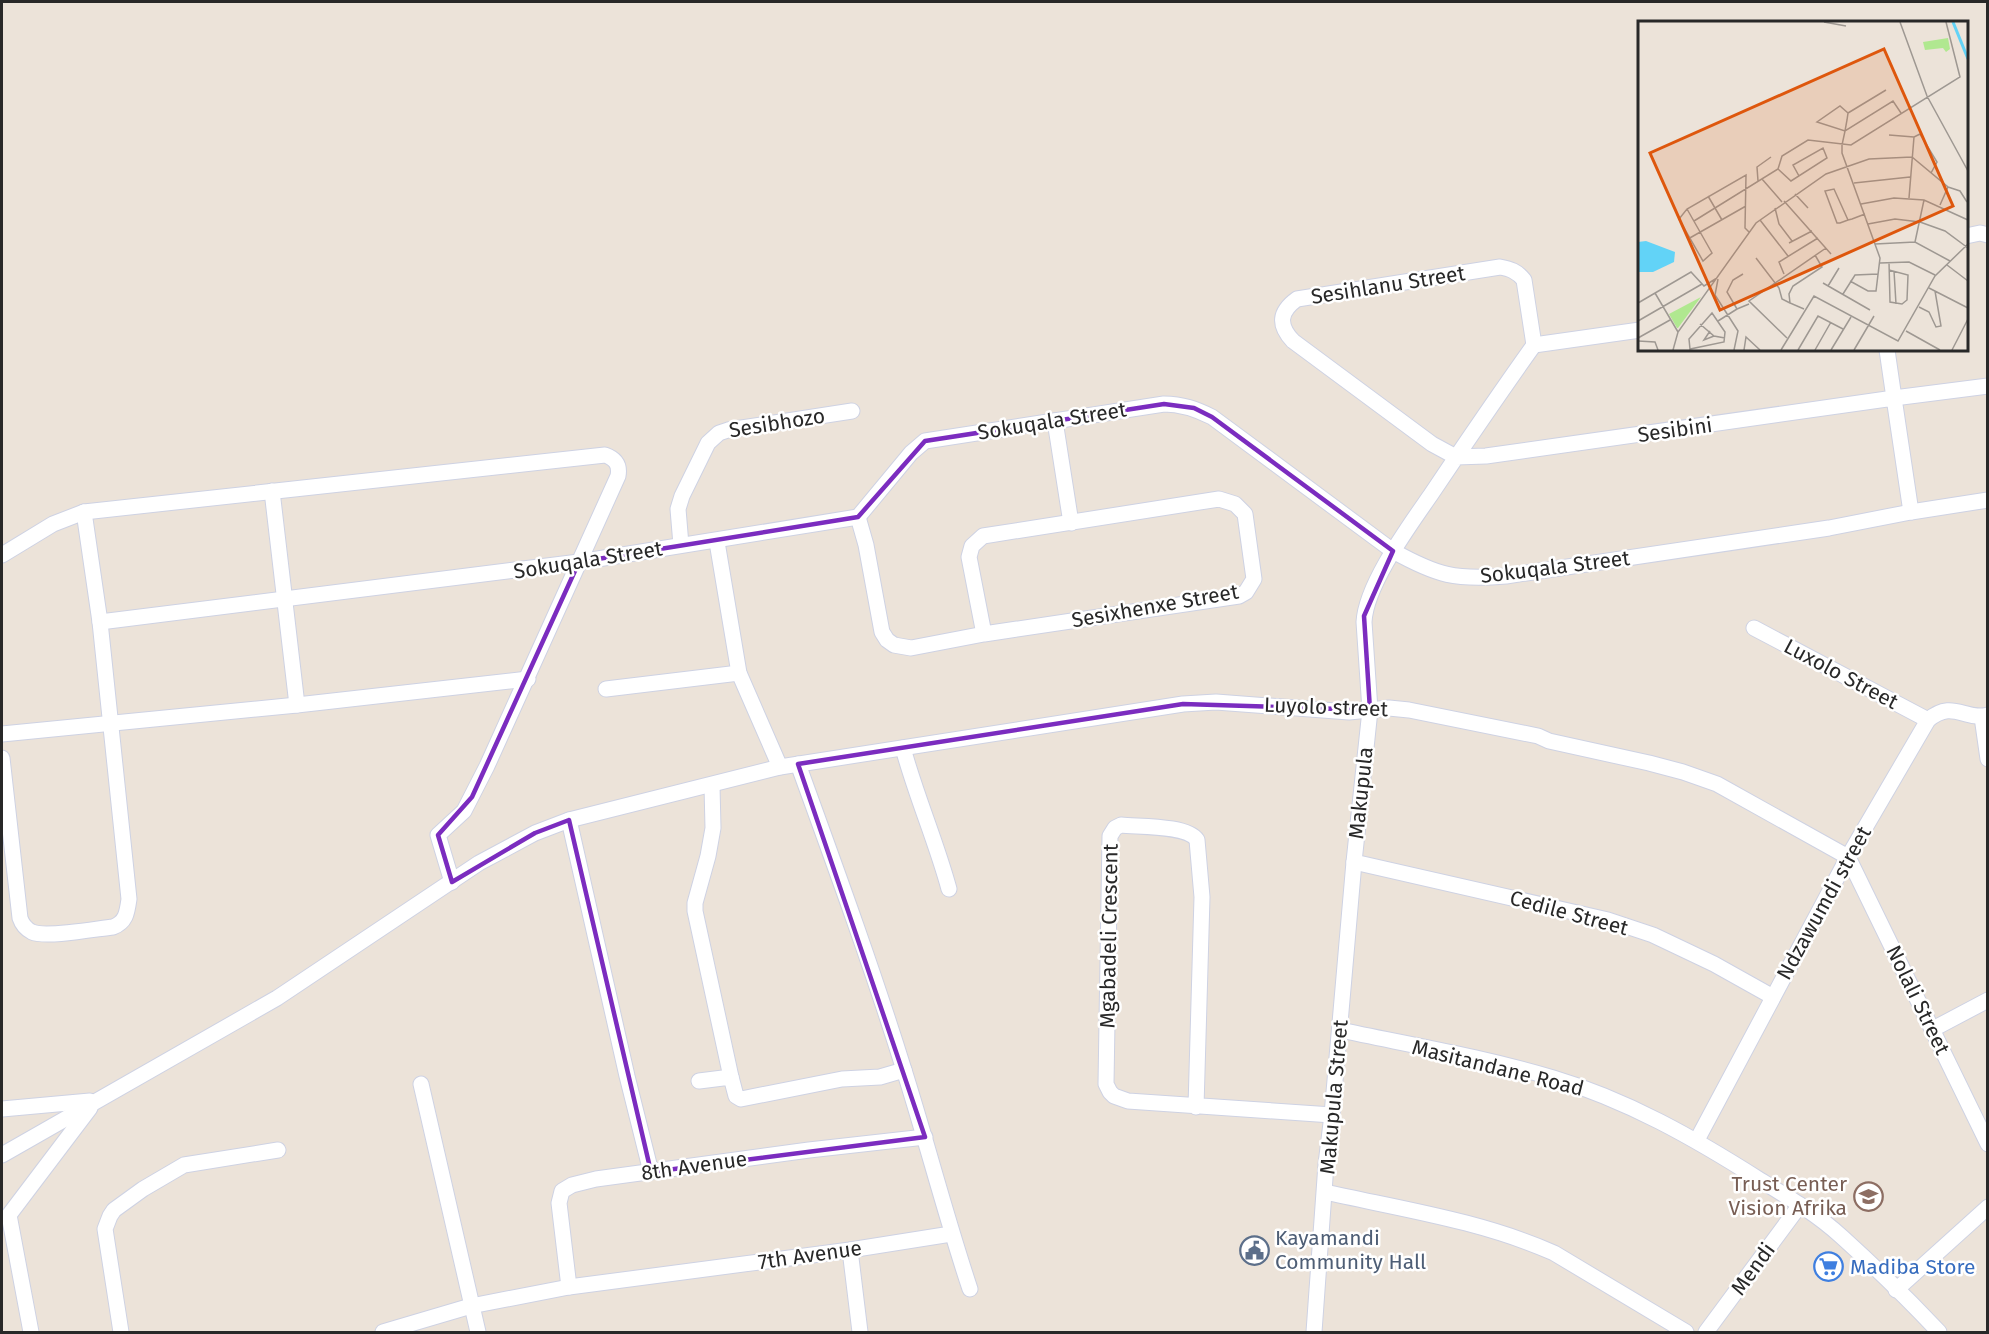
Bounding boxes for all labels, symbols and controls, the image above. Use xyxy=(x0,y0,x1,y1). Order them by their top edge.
inset map xyxy=(1638,21,1968,351)
street label: Sesihlanu Street xyxy=(1309,260,1467,310)
street label: Sokuqala Street xyxy=(976,396,1129,446)
street label: Sesibhozo xyxy=(727,403,827,443)
street label: Sesibini xyxy=(1636,412,1714,448)
street label: Sokuqala Street xyxy=(512,535,665,585)
street label: Sokuqala Street xyxy=(1479,545,1632,589)
street label: Sesixhenxe Street xyxy=(1070,578,1241,633)
street label: Luxolo Street xyxy=(1779,633,1903,715)
street label: Luyolo street xyxy=(1264,692,1389,722)
street label: Makupula xyxy=(1343,746,1379,840)
street label: Ndzawumdi street xyxy=(1771,821,1877,984)
street label: Mgabadeli Crescent xyxy=(1094,843,1124,1029)
street label: Cedile Street xyxy=(1507,885,1631,941)
street label: Nolali Street xyxy=(1880,941,1956,1059)
street label: Makupula Street xyxy=(1314,1018,1354,1175)
street label: Masitandane Road xyxy=(1409,1034,1587,1102)
street label: 8th Avenue xyxy=(639,1146,749,1186)
place label: Trust Center Vision Afrika xyxy=(1729,1171,1847,1221)
school or university icon: Trust Center Vision Afrika xyxy=(1852,1180,1884,1212)
place label: Kayamandi Community Hall xyxy=(1275,1225,1426,1275)
public building icon: Kayamandi Community Hall xyxy=(1238,1234,1270,1266)
street label: 7th Avenue xyxy=(756,1235,864,1275)
street label: Mendi xyxy=(1725,1238,1781,1300)
supermarket icon: Madiba Store xyxy=(1813,1251,1845,1283)
place label: Madiba Store xyxy=(1850,1254,1975,1280)

